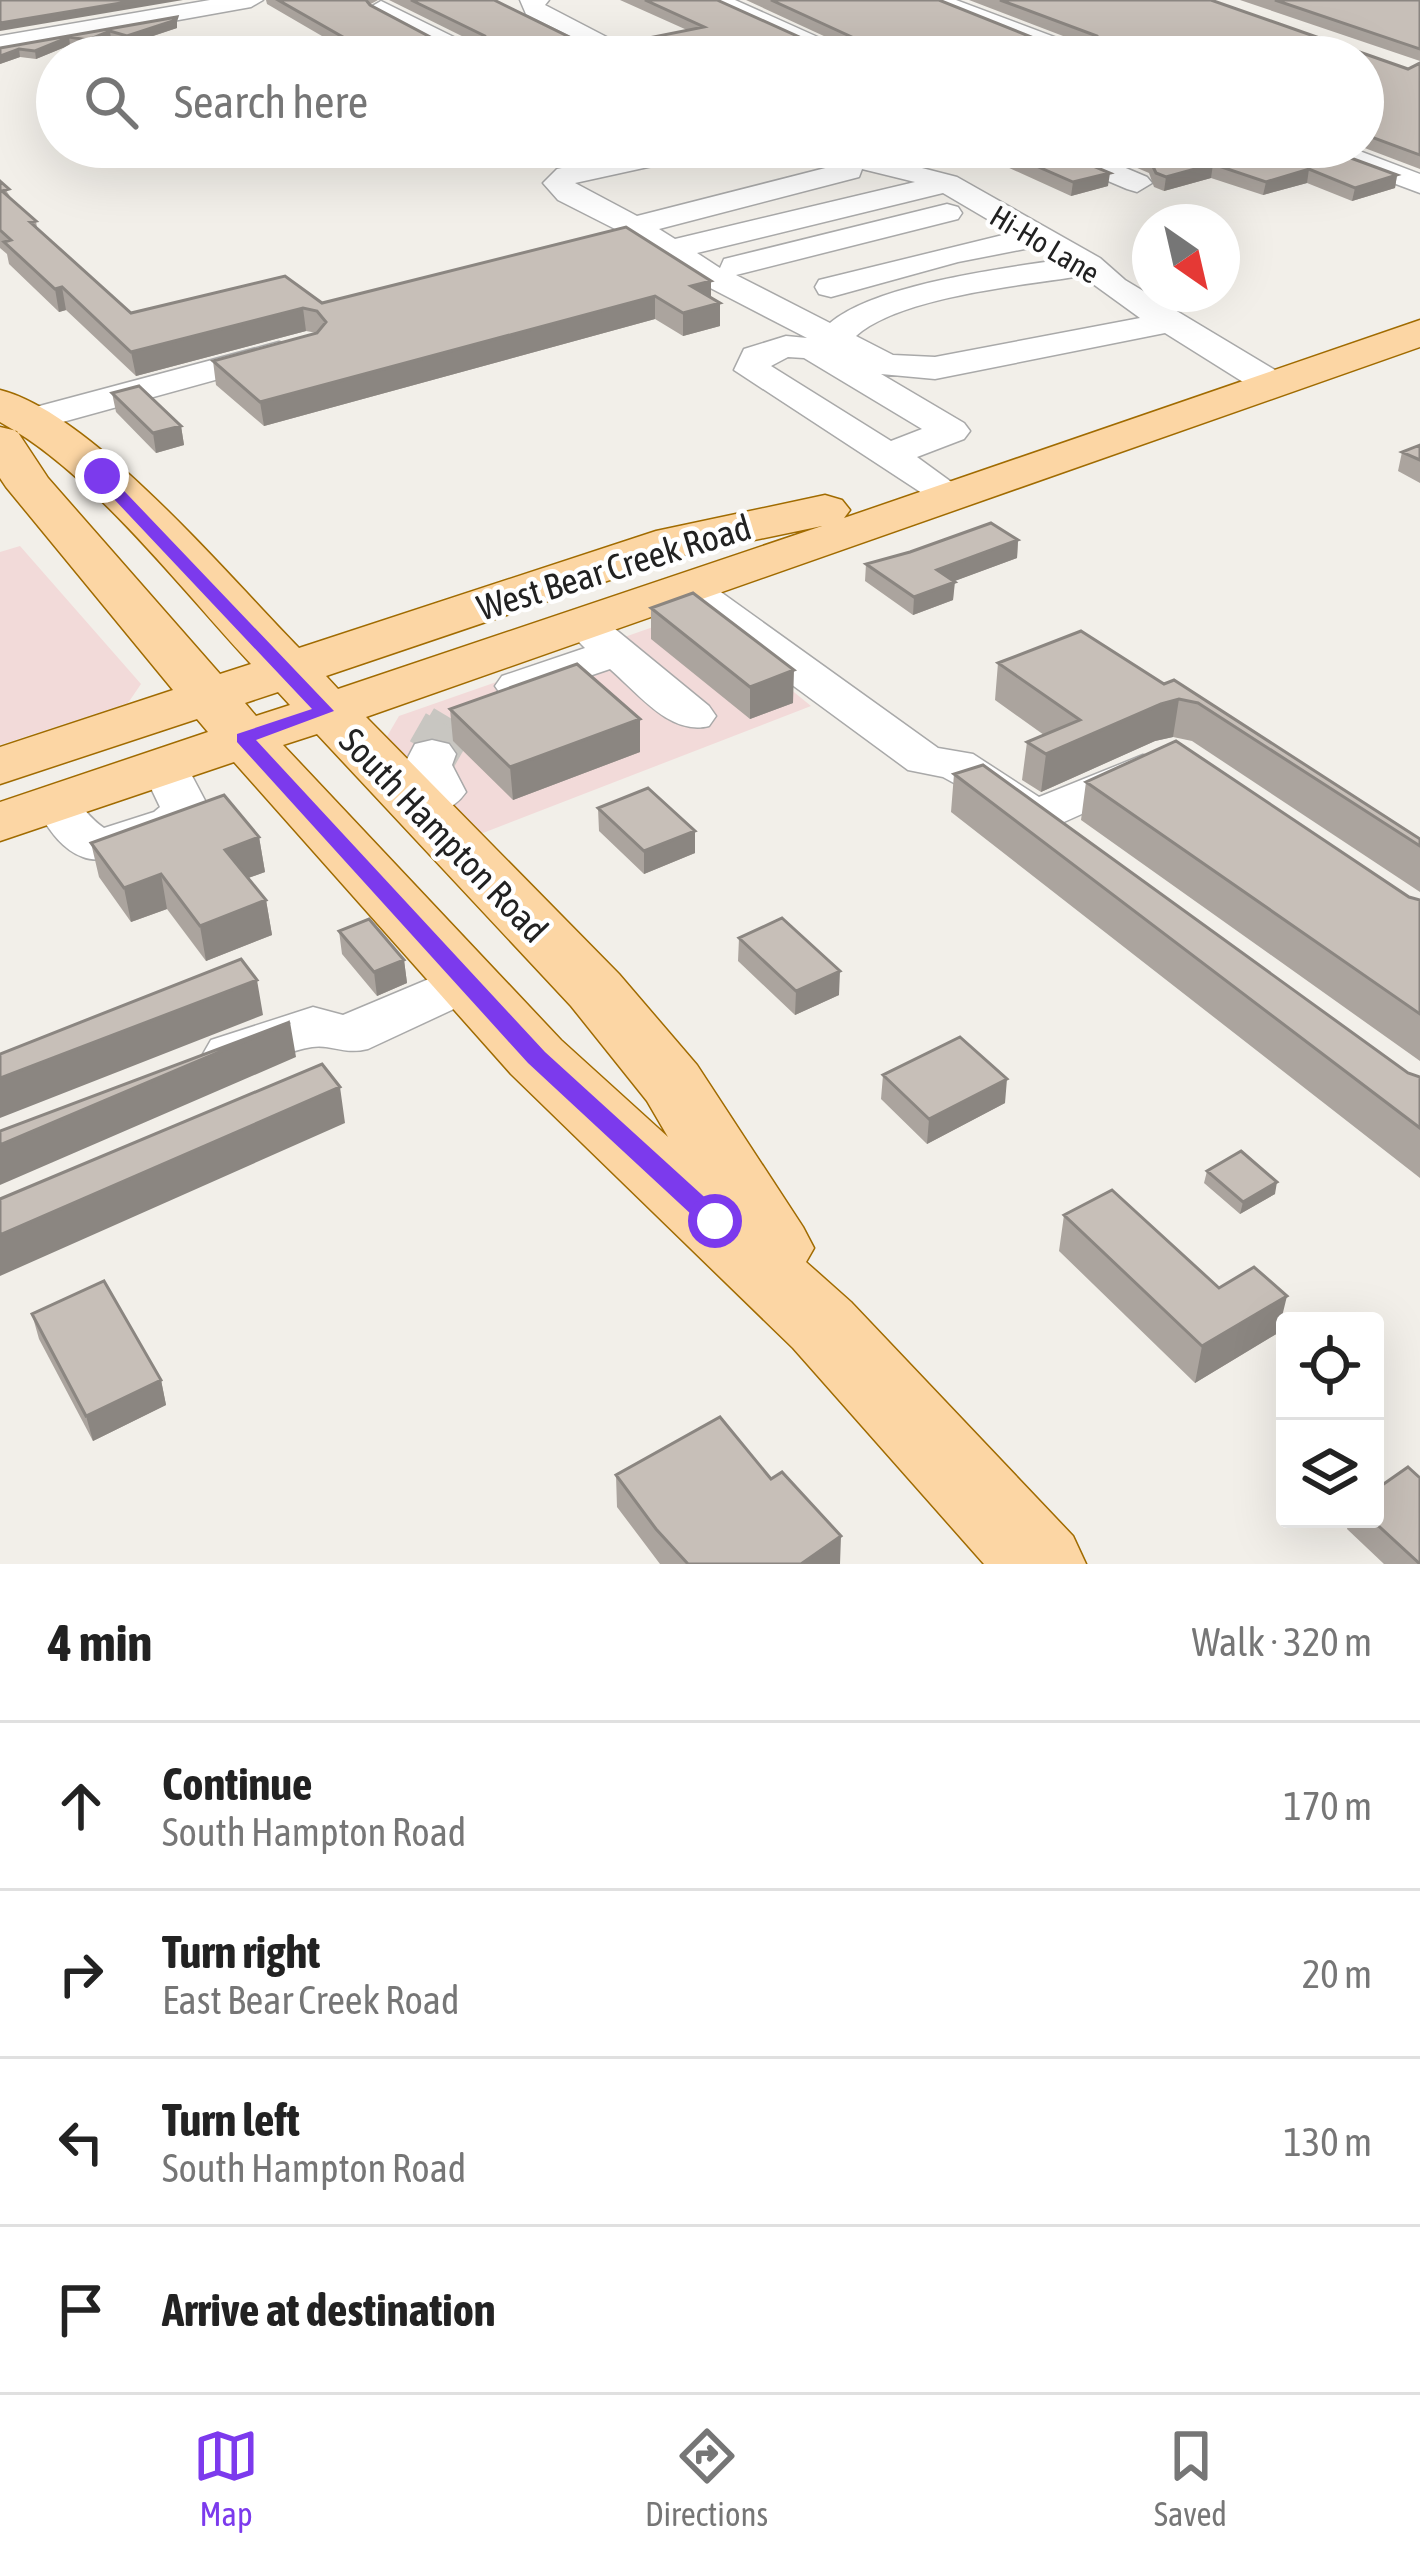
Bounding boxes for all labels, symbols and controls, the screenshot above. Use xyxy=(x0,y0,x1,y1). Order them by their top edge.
search box xyxy=(36,36,1384,168)
icon: search xyxy=(78,69,144,135)
text: Search here xyxy=(174,76,368,128)
street label: Hi-Ho Lane xyxy=(984,198,1106,290)
north arrow xyxy=(1132,204,1240,312)
route end xyxy=(75,449,129,503)
street label: West Bear Creek Road xyxy=(472,505,756,629)
street label: South Hampton Road xyxy=(331,719,557,951)
route start xyxy=(688,1194,742,1248)
map controls xyxy=(1276,1312,1384,1528)
button: locate xyxy=(1276,1312,1384,1420)
button: layers xyxy=(1276,1420,1384,1528)
text: 4 min xyxy=(48,1613,152,1672)
text: Walk · 320 m xyxy=(1192,1620,1372,1664)
text: Continue xyxy=(162,1758,313,1810)
icon: ahead xyxy=(48,1773,114,1839)
text: 170 m xyxy=(1284,1784,1372,1828)
text: South Hampton Road xyxy=(162,1810,466,1854)
text: Turn right xyxy=(162,1926,320,1978)
icon: right xyxy=(48,1941,114,2007)
text: 20 m xyxy=(1302,1952,1372,1996)
text: East Bear Creek Road xyxy=(162,1978,460,2022)
text: Turn left xyxy=(162,2094,300,2146)
icon: left xyxy=(48,2109,114,2175)
text: 130 m xyxy=(1284,2120,1372,2164)
text: South Hampton Road xyxy=(162,2146,466,2190)
icon: arrive xyxy=(48,2277,114,2343)
text: Arrive at destination xyxy=(162,2284,496,2336)
tab: Map xyxy=(193,2423,259,2533)
tab: Directions xyxy=(645,2423,768,2533)
tab: Saved xyxy=(1154,2423,1227,2533)

